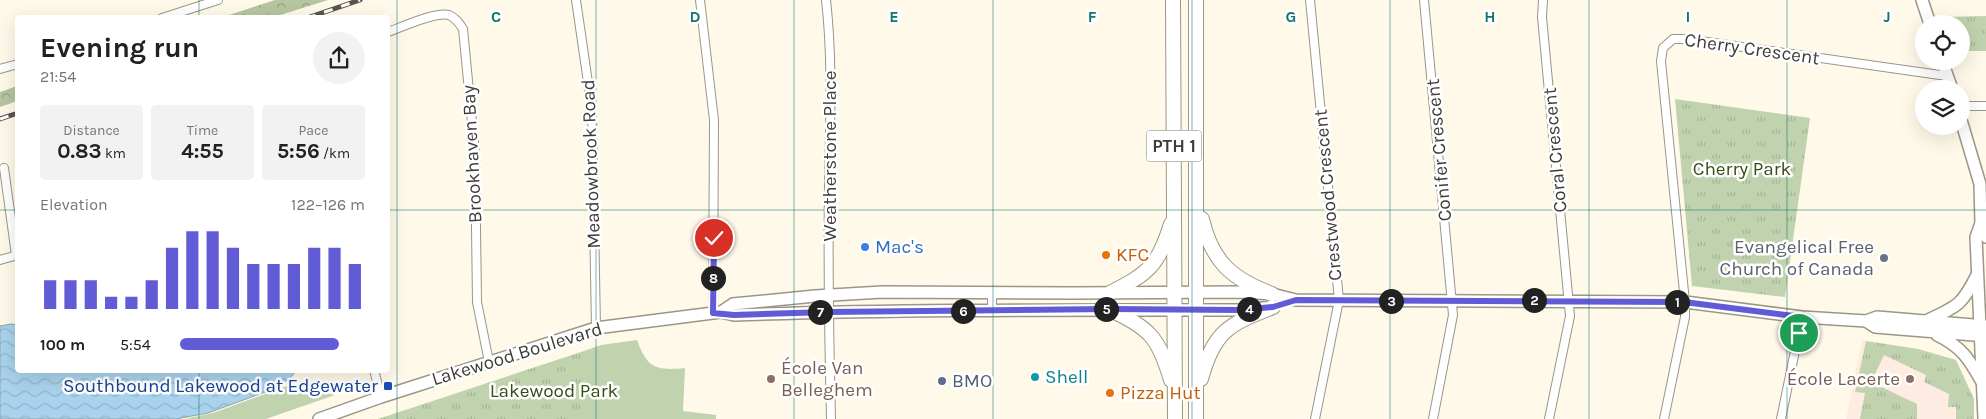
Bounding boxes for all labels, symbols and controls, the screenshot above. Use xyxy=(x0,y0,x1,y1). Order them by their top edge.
text: C xyxy=(491,7,501,26)
text: D xyxy=(690,7,701,26)
text: E xyxy=(889,7,899,26)
text: F xyxy=(1088,7,1097,26)
text: G xyxy=(1286,7,1296,26)
text: H xyxy=(1484,7,1496,26)
text: I xyxy=(1686,7,1690,26)
text: J xyxy=(1883,7,1891,26)
map controls xyxy=(1915,15,1970,135)
button: locate xyxy=(1915,15,1970,70)
street label: Cherry Crescent xyxy=(1683,29,1821,69)
text: Evening run xyxy=(40,31,199,64)
button: share xyxy=(313,32,365,84)
text: 21:54 xyxy=(40,67,76,86)
street label: Weatherstone Place xyxy=(819,71,841,241)
street label: Conifer Crescent xyxy=(1422,78,1456,222)
street label: Meadowbrook Road xyxy=(577,79,605,249)
button: layers xyxy=(1915,80,1970,135)
street label: Brookhaven Bay xyxy=(457,84,487,224)
street label: Coral Crescent xyxy=(1539,86,1571,214)
street label: Crestwood Crescent xyxy=(1310,108,1346,282)
text: Distance xyxy=(63,122,120,139)
text: Time xyxy=(187,122,218,139)
text: Pace xyxy=(299,122,328,139)
road number: PTH 1 xyxy=(1146,130,1202,162)
text: 0.83 xyxy=(57,139,102,163)
text: 4:55 xyxy=(181,139,224,163)
text: 5:56 xyxy=(277,139,320,163)
text: km xyxy=(102,145,126,162)
text: /km xyxy=(320,145,350,162)
park label: Cherry Park xyxy=(1693,158,1792,180)
text: Elevation xyxy=(40,195,108,214)
text: 122–126 m xyxy=(291,195,365,214)
pin xyxy=(693,217,735,259)
icon: check xyxy=(700,224,728,252)
place label: Mac's xyxy=(875,236,924,258)
place label: Evangelical Free Church of Canada xyxy=(1720,236,1874,280)
marker: Mac's xyxy=(859,241,871,253)
place label: KFC xyxy=(1116,244,1149,266)
marker: KFC xyxy=(1100,249,1112,261)
marker: Evangelical Free Church of Canada xyxy=(1878,252,1890,264)
pin: 8 xyxy=(700,266,726,290)
text: 8 xyxy=(709,270,718,287)
pin: 3 xyxy=(1378,288,1404,314)
pin: 2 xyxy=(1522,288,1546,312)
pin: 1 xyxy=(1664,290,1690,314)
text: 2 xyxy=(1530,292,1539,309)
text: 3 xyxy=(1387,293,1396,310)
text: 1 xyxy=(1675,294,1680,311)
pin: 5 xyxy=(1094,296,1118,322)
pin: 4 xyxy=(1236,296,1262,322)
pin: 6 xyxy=(950,298,976,324)
pin: 7 xyxy=(808,300,832,324)
text: 5 xyxy=(1102,301,1111,318)
text: 4 xyxy=(1245,301,1254,318)
text: 6 xyxy=(959,303,968,320)
text: 7 xyxy=(817,304,824,321)
pin xyxy=(1778,312,1820,354)
street label: Lakewood Boulevard xyxy=(429,318,605,390)
icon: arrive xyxy=(1785,319,1813,347)
text: 100 m xyxy=(40,335,85,354)
text: 5:54 xyxy=(120,335,151,354)
place label: École Van Belleghem xyxy=(781,356,873,401)
place label: Shell xyxy=(1045,366,1088,388)
place label: École Lacerte xyxy=(1787,367,1900,390)
place label: BMO xyxy=(952,370,992,392)
marker: Shell xyxy=(1029,371,1041,383)
marker: École Van Belleghem xyxy=(765,373,777,385)
marker: École Lacerte xyxy=(1904,373,1916,385)
place label: Southbound Lakewood at Edgewater xyxy=(63,375,378,397)
marker: BMO xyxy=(936,375,948,387)
marker: Southbound Lakewood at Edgewater xyxy=(382,380,394,392)
park label: Lakewood Park xyxy=(490,380,619,402)
place label: Pizza Hut xyxy=(1120,382,1201,404)
marker: Pizza Hut xyxy=(1104,387,1116,399)

